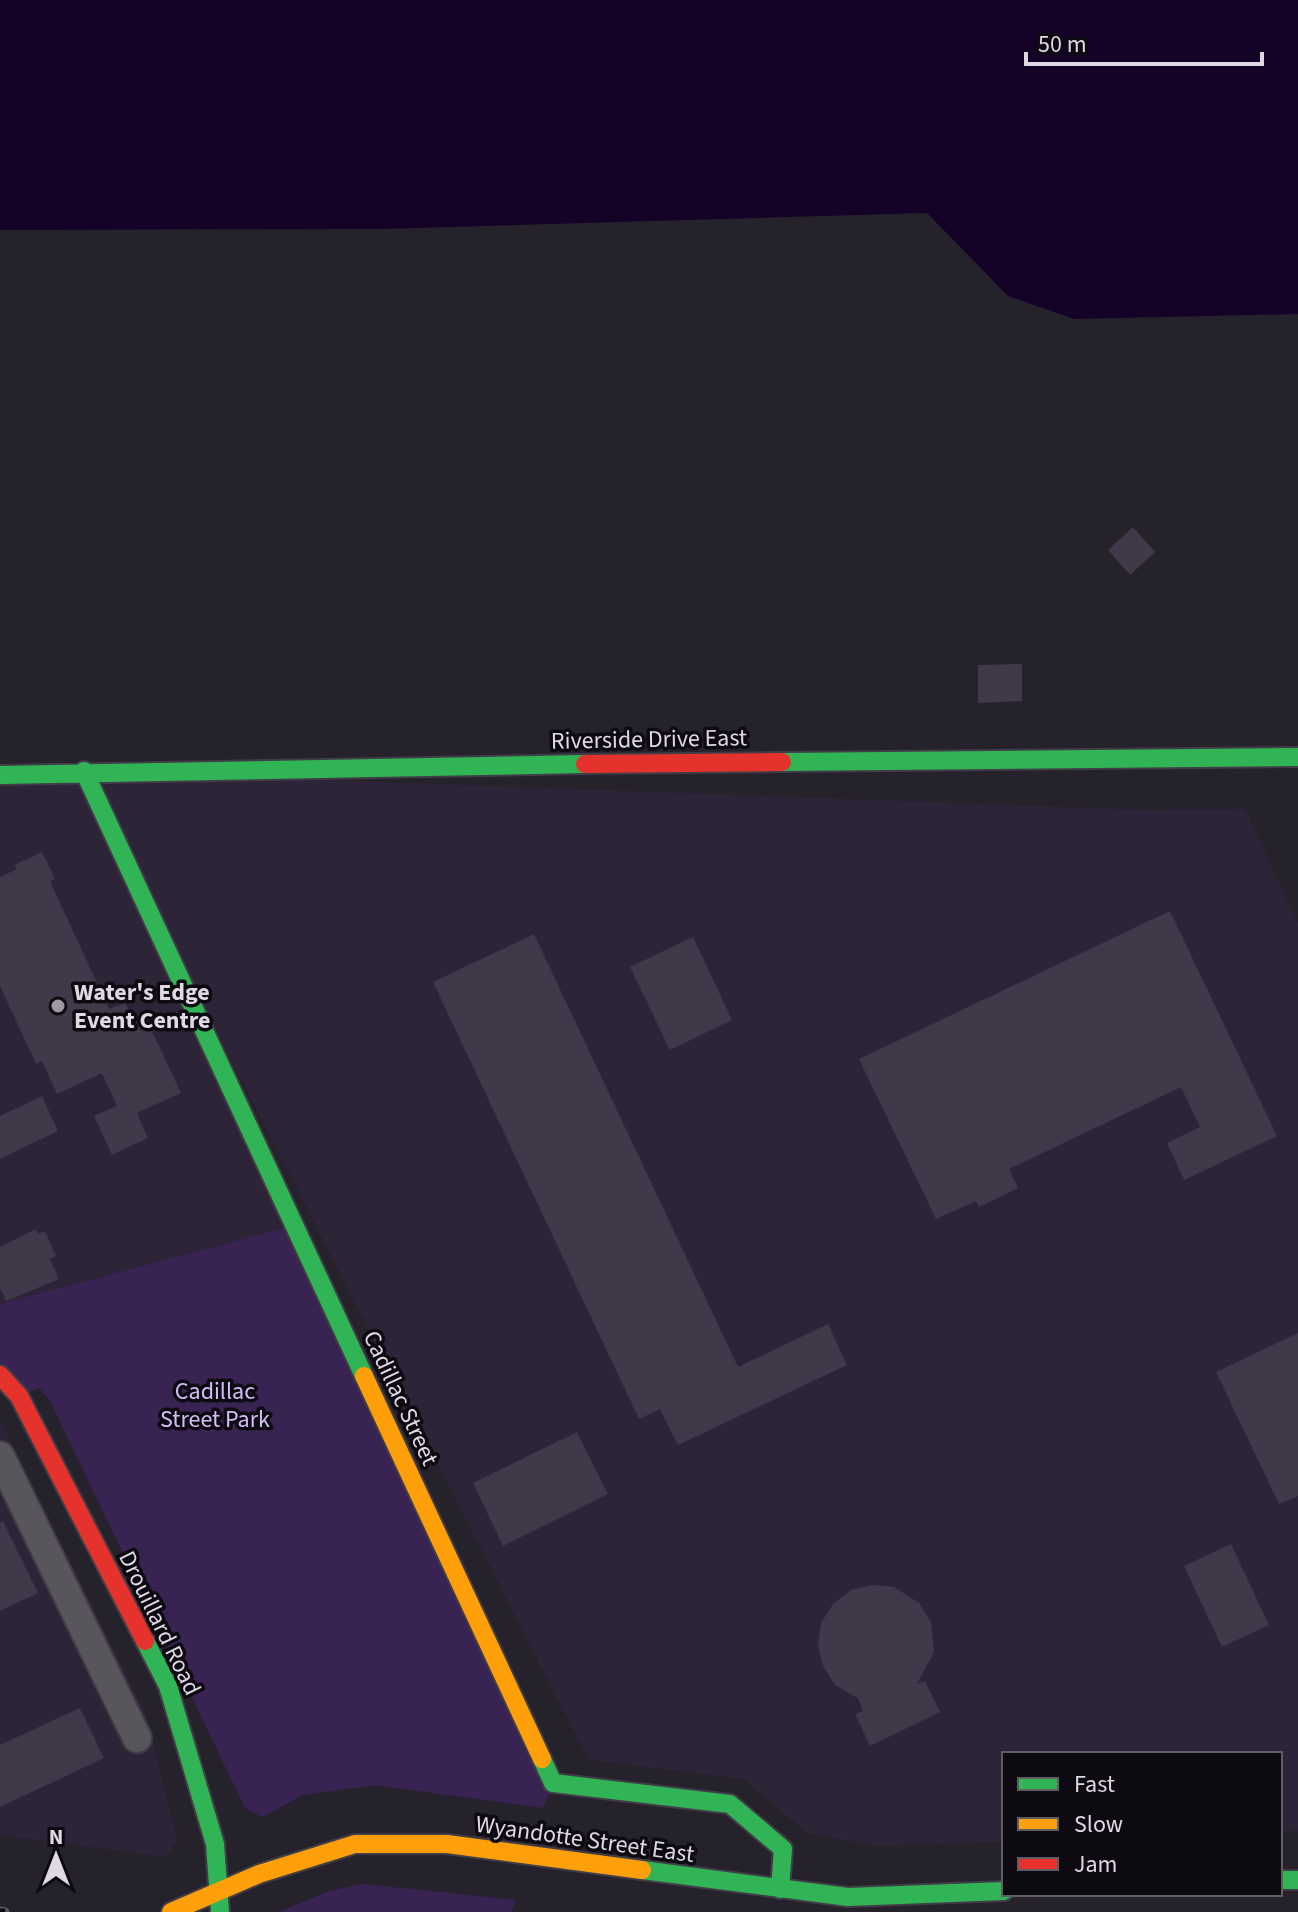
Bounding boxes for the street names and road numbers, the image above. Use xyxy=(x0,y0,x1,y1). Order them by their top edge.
street label: Riverside Drive East xyxy=(551,720,747,759)
street label: Cadillac Street xyxy=(354,1325,447,1471)
street label: Drouillard Road xyxy=(109,1545,210,1701)
street label: Wyandotte Street East xyxy=(473,1807,696,1872)

